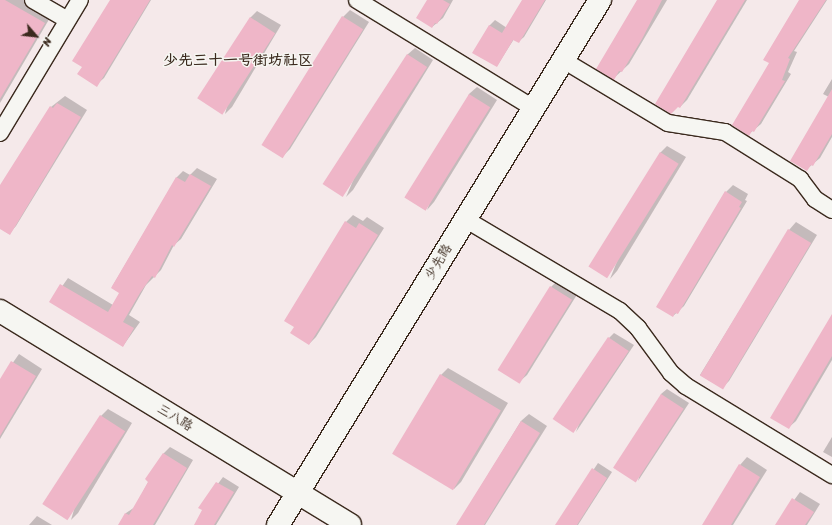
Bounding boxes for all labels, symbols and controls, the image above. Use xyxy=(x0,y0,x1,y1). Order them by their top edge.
north arrow xyxy=(16,16,56,56)
text: N xyxy=(37,34,57,50)
district label: 少先三十一号街坊社区 xyxy=(163,52,313,70)
street label: 少先路 xyxy=(422,241,456,283)
street label: 三八路 xyxy=(154,401,196,435)

